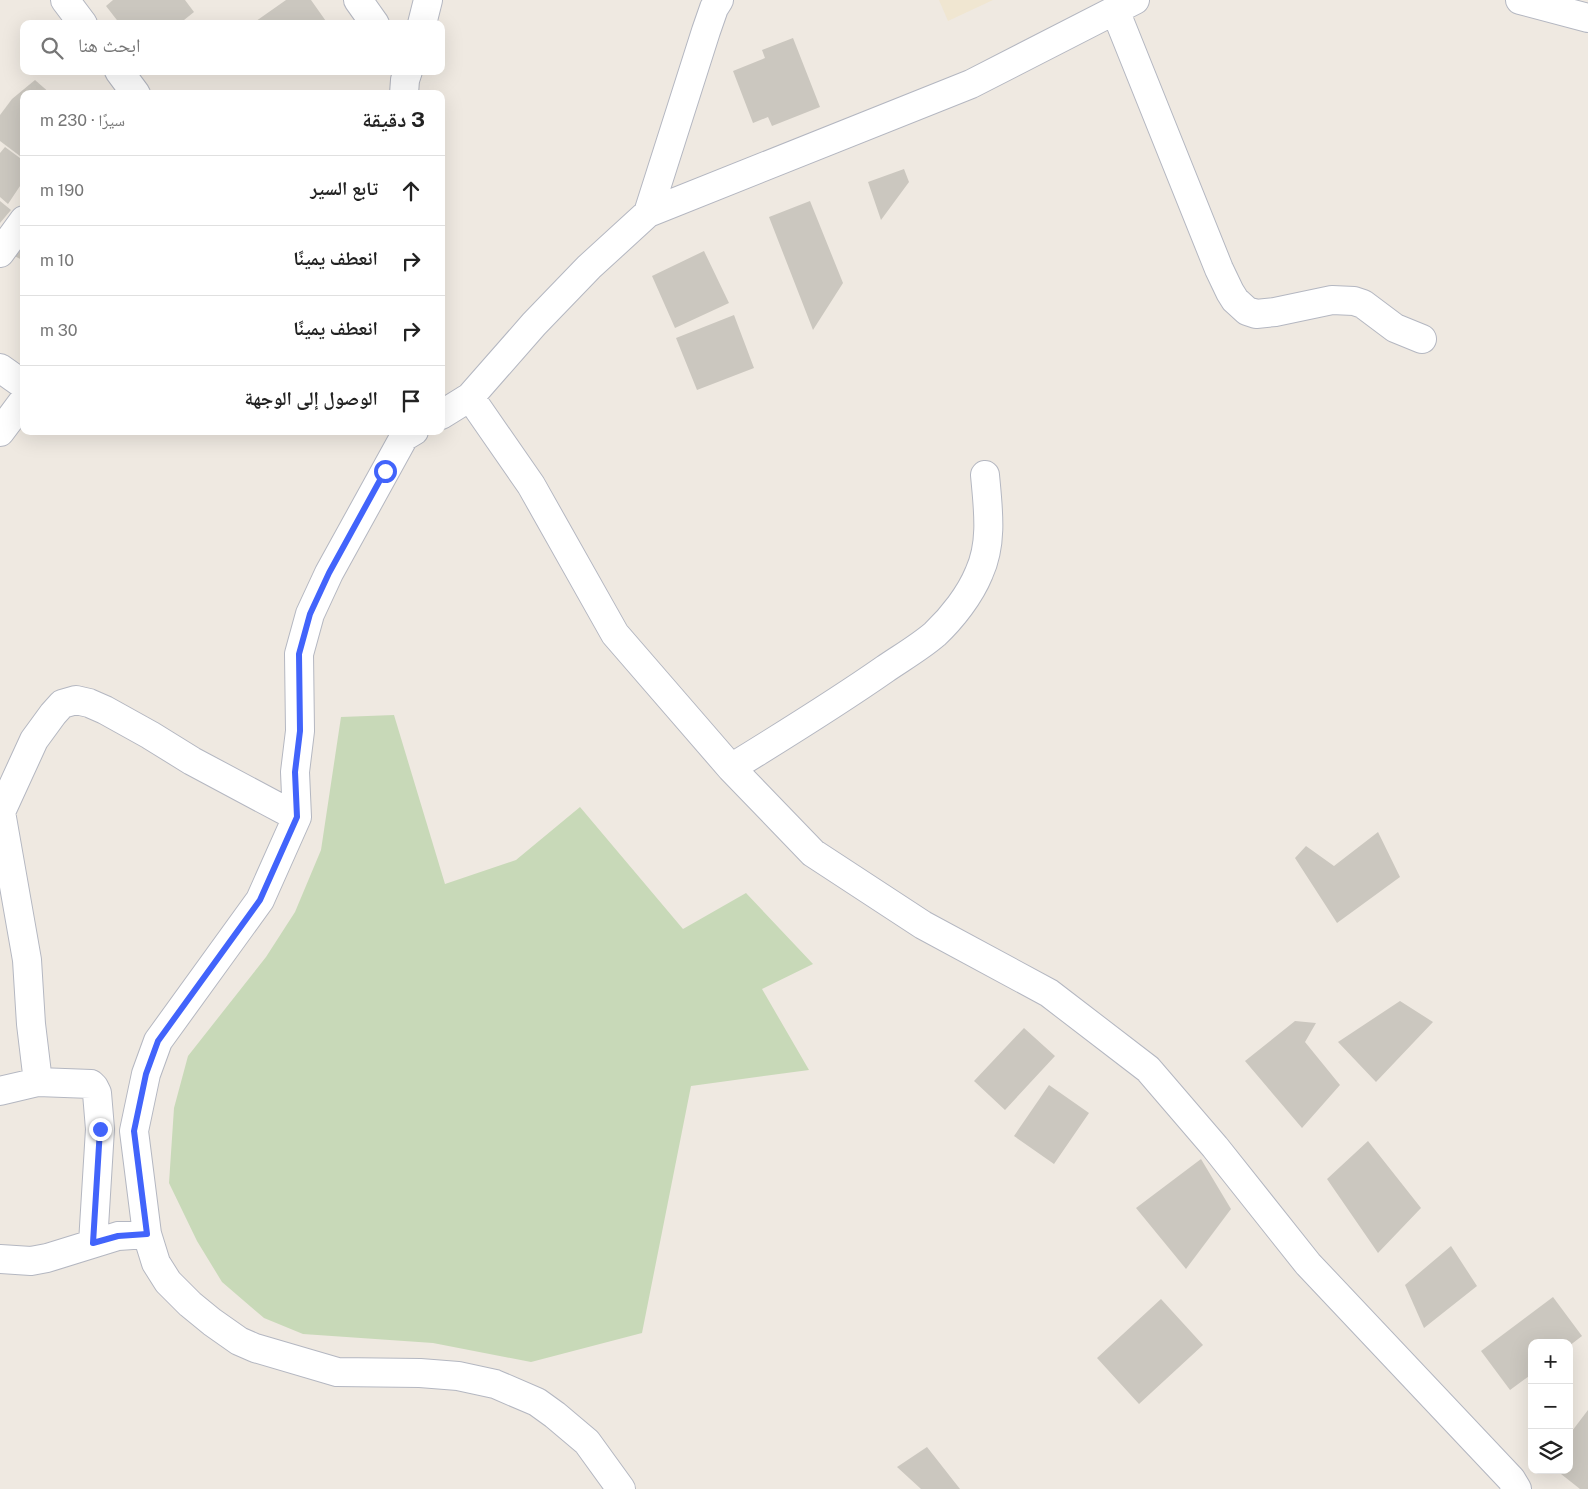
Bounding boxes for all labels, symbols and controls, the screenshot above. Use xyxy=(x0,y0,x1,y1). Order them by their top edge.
search box xyxy=(20,20,445,75)
icon: search xyxy=(38,34,66,62)
text: ابحث هنا xyxy=(78,34,141,56)
text: 3 دقيقة xyxy=(362,107,425,132)
text: سيرًا · 230 m xyxy=(40,111,125,130)
text: تابع السير xyxy=(310,177,378,199)
icon: ahead xyxy=(397,177,425,205)
text: 190 m xyxy=(40,181,84,200)
text: انعطف يمينًا xyxy=(293,247,378,269)
icon: right xyxy=(397,247,425,275)
text: 10 m xyxy=(40,251,74,270)
text: انعطف يمينًا xyxy=(293,317,378,339)
icon: right xyxy=(397,317,425,345)
text: 30 m xyxy=(40,321,78,340)
text: الوصول إلى الوجهة xyxy=(244,387,378,409)
icon: arrive xyxy=(397,387,425,415)
route start xyxy=(374,460,397,483)
route end xyxy=(89,1118,112,1141)
map controls xyxy=(1528,1339,1573,1474)
button: + xyxy=(1528,1339,1573,1384)
button: − xyxy=(1528,1384,1573,1429)
button: layers xyxy=(1528,1429,1573,1474)

